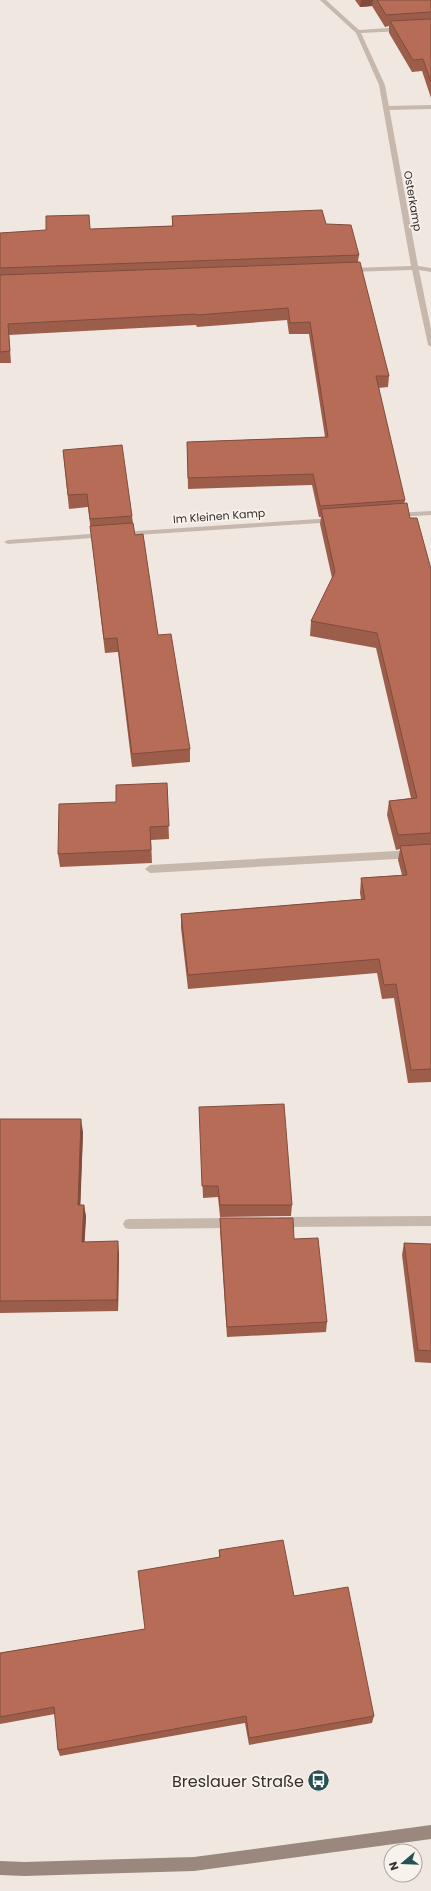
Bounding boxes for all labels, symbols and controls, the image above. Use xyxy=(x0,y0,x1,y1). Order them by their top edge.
street label: Osterkamp xyxy=(400,169,426,233)
street label: Im Kleinen Kamp xyxy=(172,505,266,527)
bus stop icon: Breslauer Straße xyxy=(306,1768,332,1794)
place label: Breslauer Straße xyxy=(172,1770,304,1793)
north arrow xyxy=(383,1843,423,1883)
text: N xyxy=(385,1860,402,1873)

